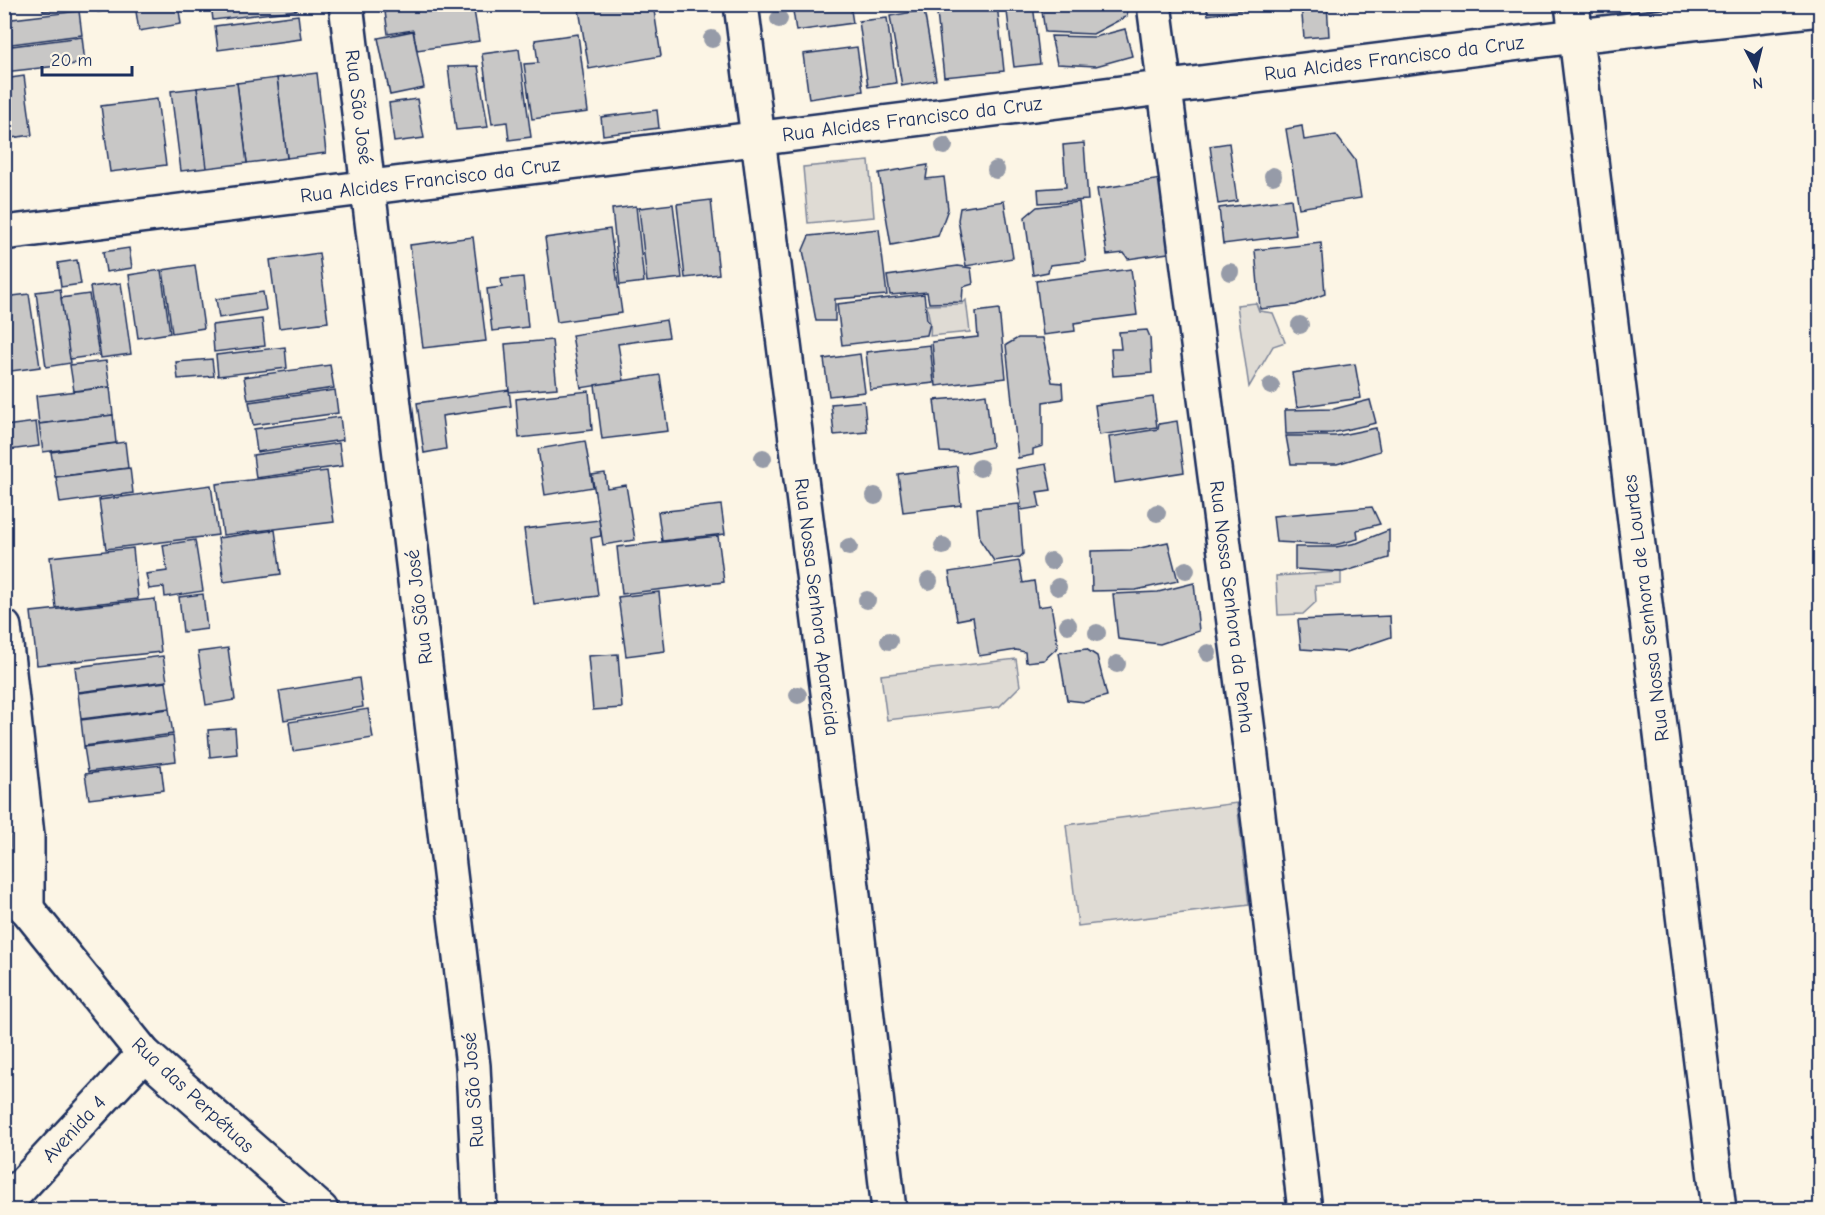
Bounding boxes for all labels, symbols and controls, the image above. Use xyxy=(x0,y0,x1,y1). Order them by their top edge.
street label: Rua Alcides Francisco da Cruz xyxy=(1263,31,1525,85)
scale bar xyxy=(42,39,132,77)
north arrow xyxy=(1726,39,1786,99)
street label: Rua São José xyxy=(341,48,377,166)
text: 20 m xyxy=(51,50,92,71)
text: N xyxy=(1751,73,1764,92)
street label: Rua Alcides Francisco da Cruz xyxy=(781,92,1043,146)
street label: Rua Alcides Francisco da Cruz xyxy=(299,153,561,207)
street label: Rua Nossa Senhora de Lourdes xyxy=(1618,473,1674,743)
street label: Rua Nossa Senhora Aparecida xyxy=(790,477,844,737)
street label: Rua Nossa Senhora da Penha xyxy=(1205,479,1259,735)
street label: Rua São José xyxy=(401,548,437,666)
street label: Rua São José xyxy=(457,1032,489,1148)
street label: Rua das Perpétuas xyxy=(127,1033,259,1157)
street label: Avenida 4 xyxy=(37,1091,111,1167)

